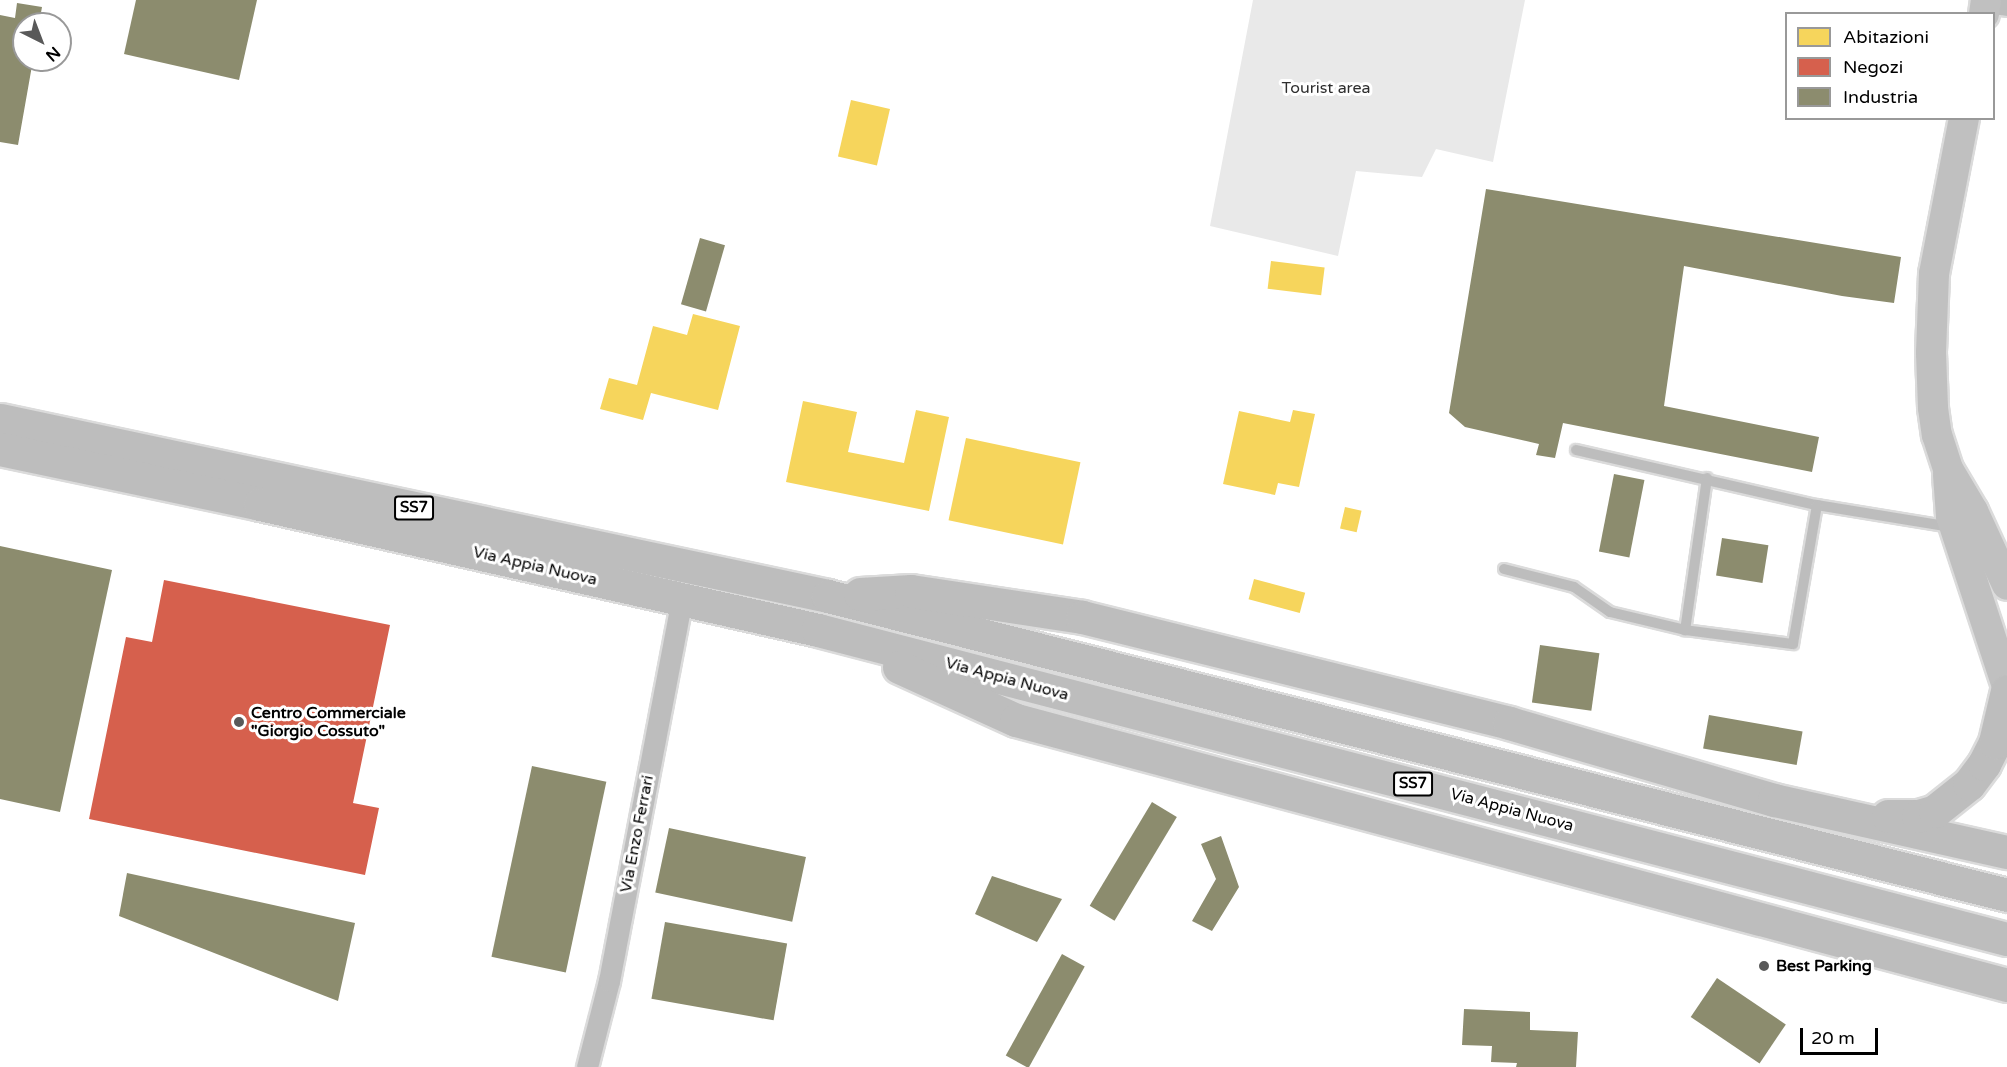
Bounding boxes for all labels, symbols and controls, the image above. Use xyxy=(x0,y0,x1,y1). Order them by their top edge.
north arrow xyxy=(12,12,72,72)
legend xyxy=(1785,12,1995,120)
text: Abitazioni xyxy=(1843,26,1929,48)
text: N xyxy=(41,42,64,66)
text: Negozi xyxy=(1843,56,1903,78)
park label: Tourist area xyxy=(1281,78,1371,98)
text: Industria xyxy=(1843,86,1918,108)
road number: SS7 xyxy=(393,496,435,520)
street label: Via Appia Nuova xyxy=(471,542,599,590)
street label: Via Appia Nuova xyxy=(943,653,1071,705)
place label: Centro Commerciale "Giorgio Cossuto" xyxy=(251,703,406,741)
marker: Centro Commerciale "Giorgio Cossuto" xyxy=(232,715,246,729)
road number: SS7 xyxy=(1392,772,1434,796)
street label: Via Enzo Ferrari xyxy=(616,774,658,894)
street label: Via Appia Nuova xyxy=(1448,784,1576,836)
place label: Best Parking xyxy=(1776,956,1872,976)
marker: Best Parking xyxy=(1757,959,1771,973)
scale bar xyxy=(1803,1016,1881,1054)
text: 20 m xyxy=(1811,1027,1855,1049)

